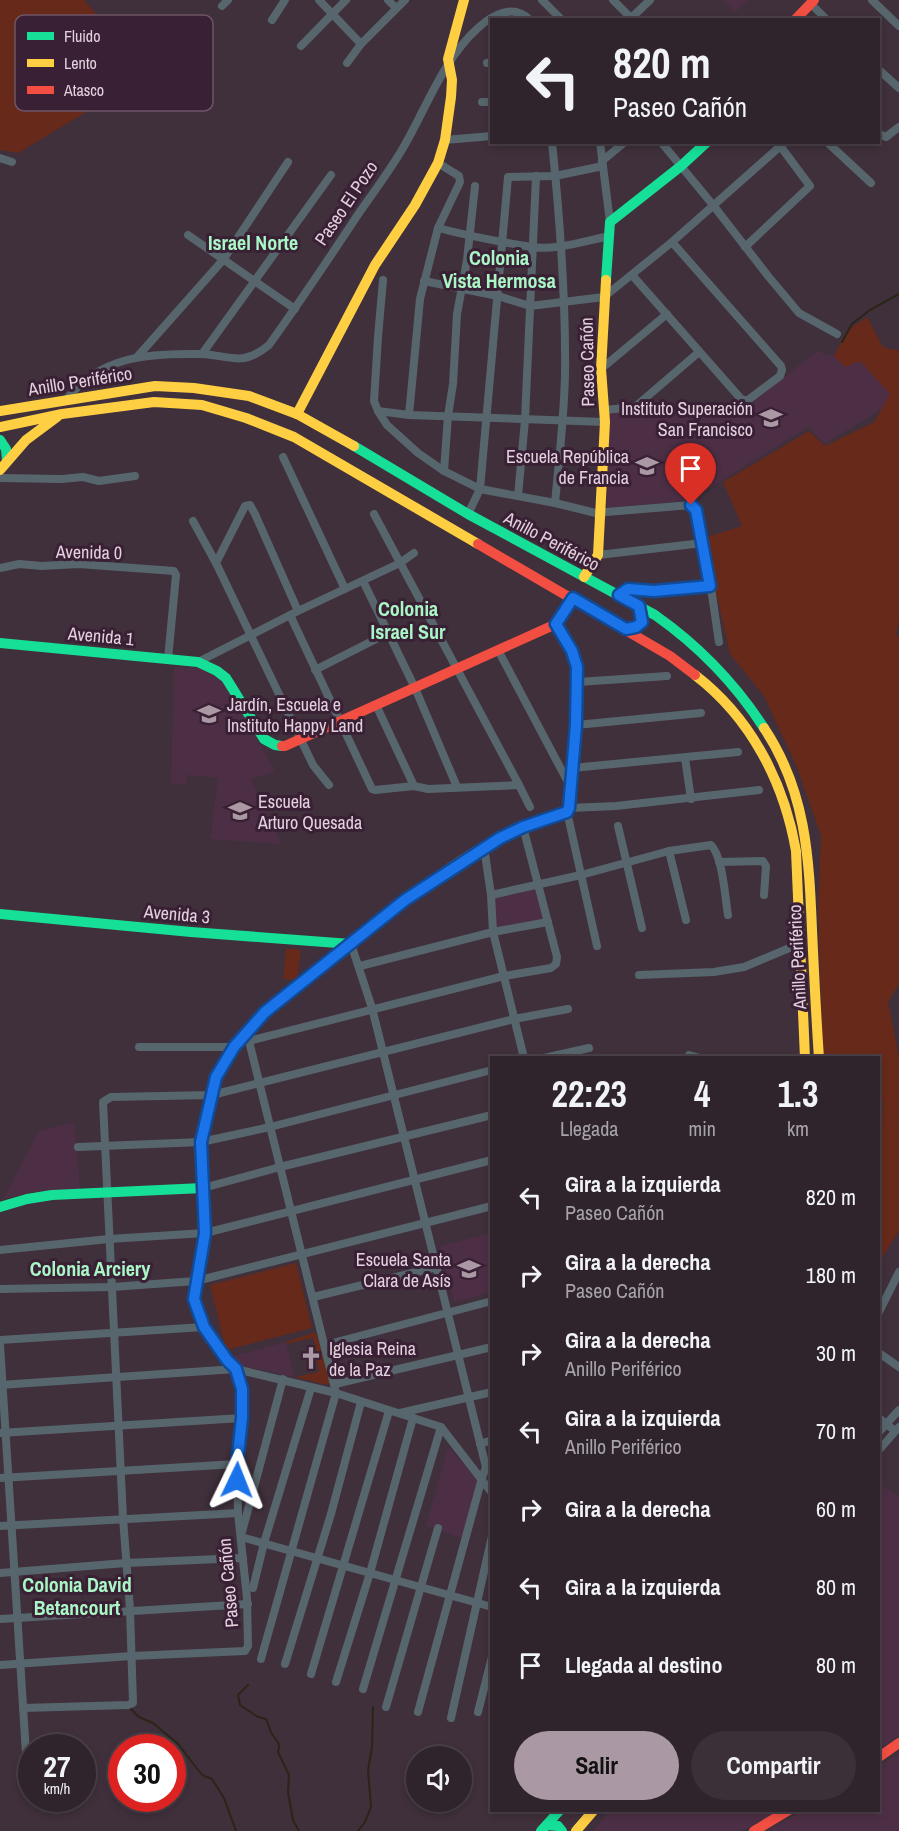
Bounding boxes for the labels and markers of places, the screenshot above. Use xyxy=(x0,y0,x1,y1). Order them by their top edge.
place label: Instituto Superación San Francisco xyxy=(621,396,753,442)
school or university icon: Instituto Superación San Francisco xyxy=(758,405,784,431)
pin xyxy=(665,443,716,505)
place label: Escuela República de Francia xyxy=(506,444,629,490)
school or university icon: Escuela República de Francia xyxy=(634,453,660,479)
place label: Jardín, Escuela e Instituto Happy Land xyxy=(227,692,363,738)
school or university icon: Jardín, Escuela e Instituto Happy Land xyxy=(196,701,222,727)
place label: Escuela Arturo Quesada xyxy=(257,789,362,835)
school or university icon: Escuela Arturo Quesada xyxy=(227,798,253,824)
place label: Escuela Santa Clara de Asís xyxy=(356,1247,451,1293)
school or university icon: Escuela Santa Clara de Asís xyxy=(456,1256,482,1282)
place label: Iglesia Reina de la Paz xyxy=(329,1336,416,1382)
church icon: Iglesia Reina de la Paz xyxy=(298,1345,324,1371)

